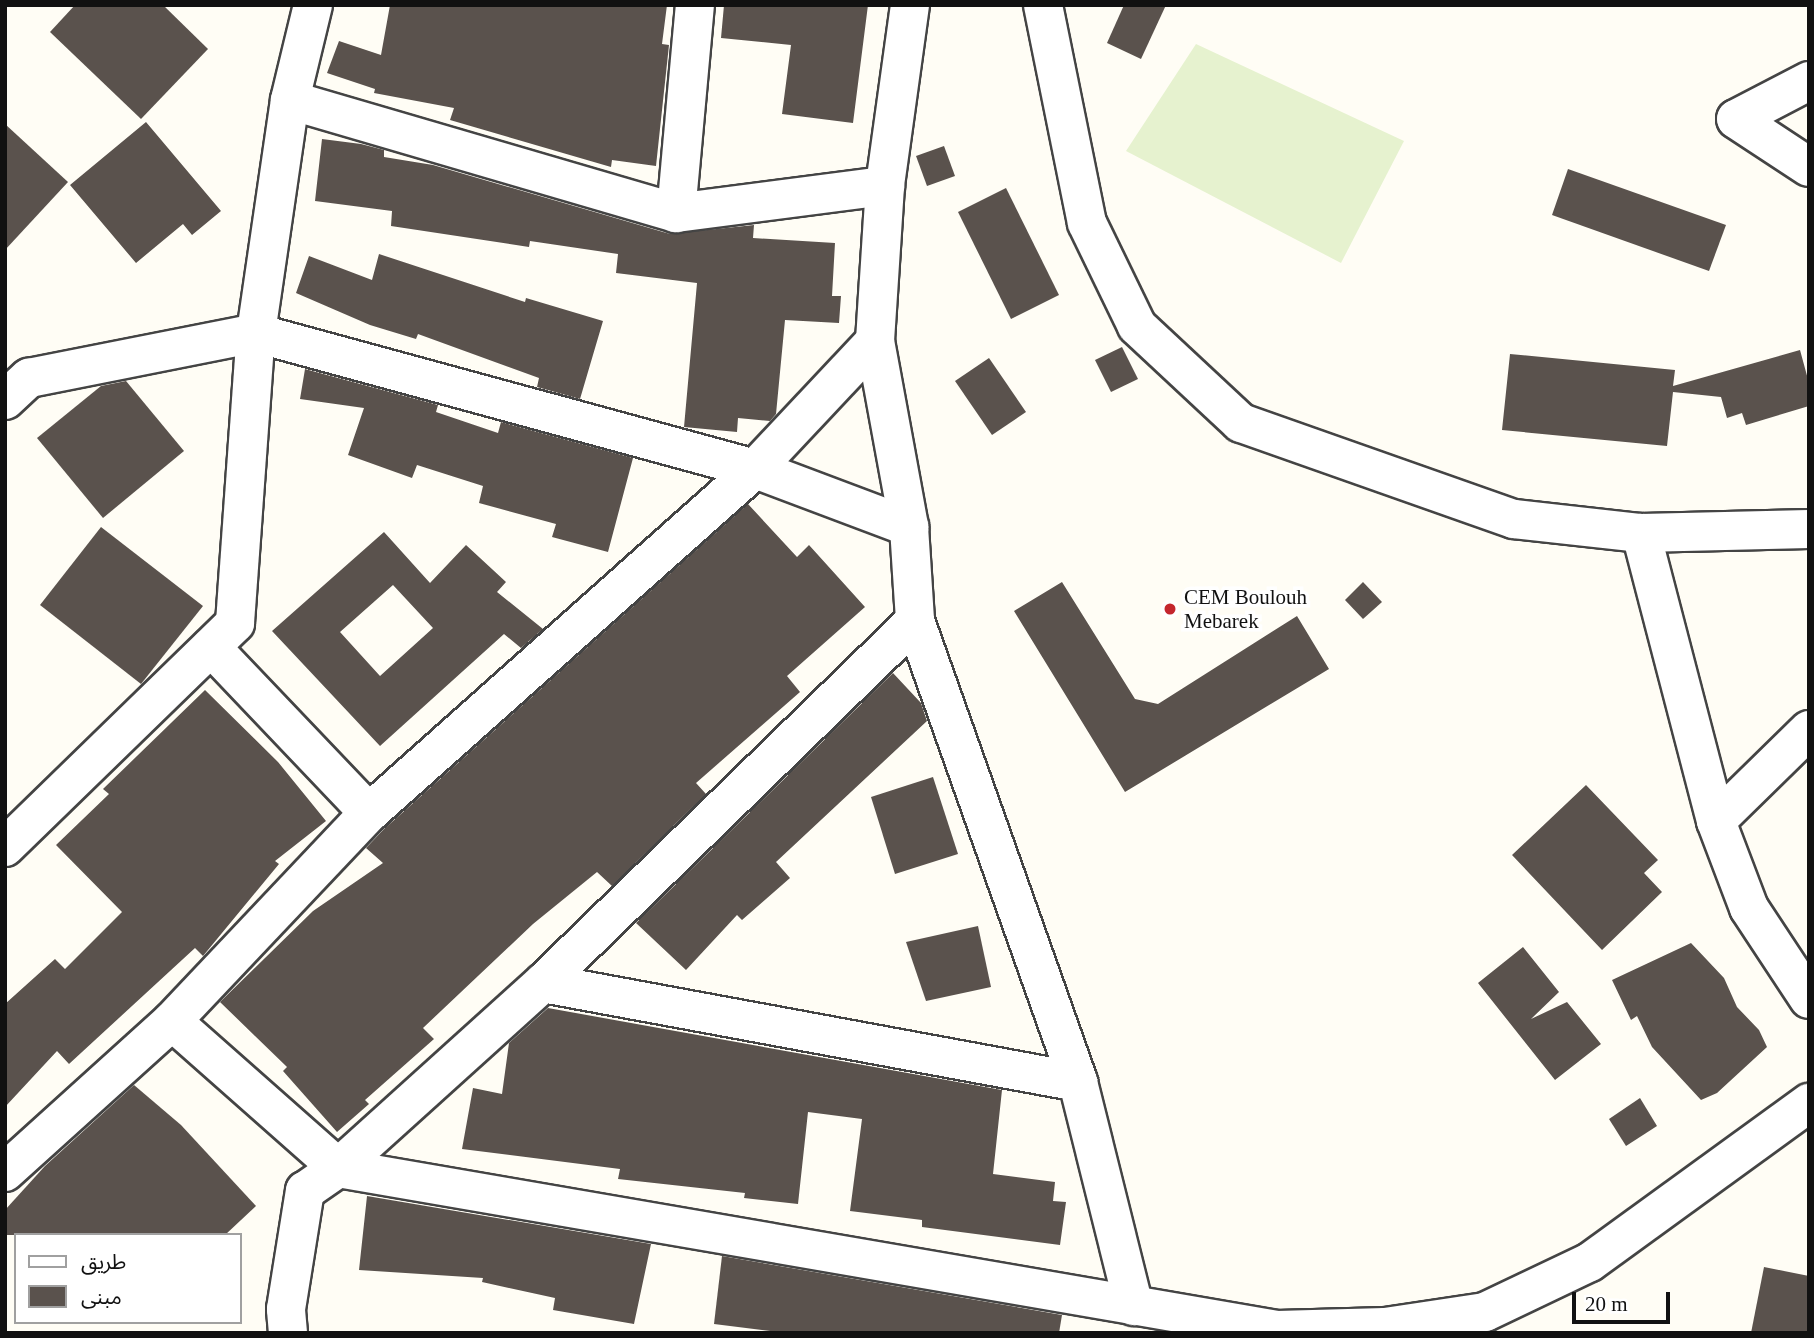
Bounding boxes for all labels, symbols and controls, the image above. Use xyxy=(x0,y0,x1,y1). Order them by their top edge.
place label: CEM Boulouh Mebarek xyxy=(1184,584,1307,634)
marker: CEM Boulouh Mebarek xyxy=(1162,601,1178,617)
legend xyxy=(14,1233,242,1324)
text: طريق xyxy=(81,1250,126,1274)
scale bar xyxy=(1576,1278,1674,1322)
text: مبنى xyxy=(81,1285,122,1309)
text: 20 m xyxy=(1585,1292,1628,1316)

